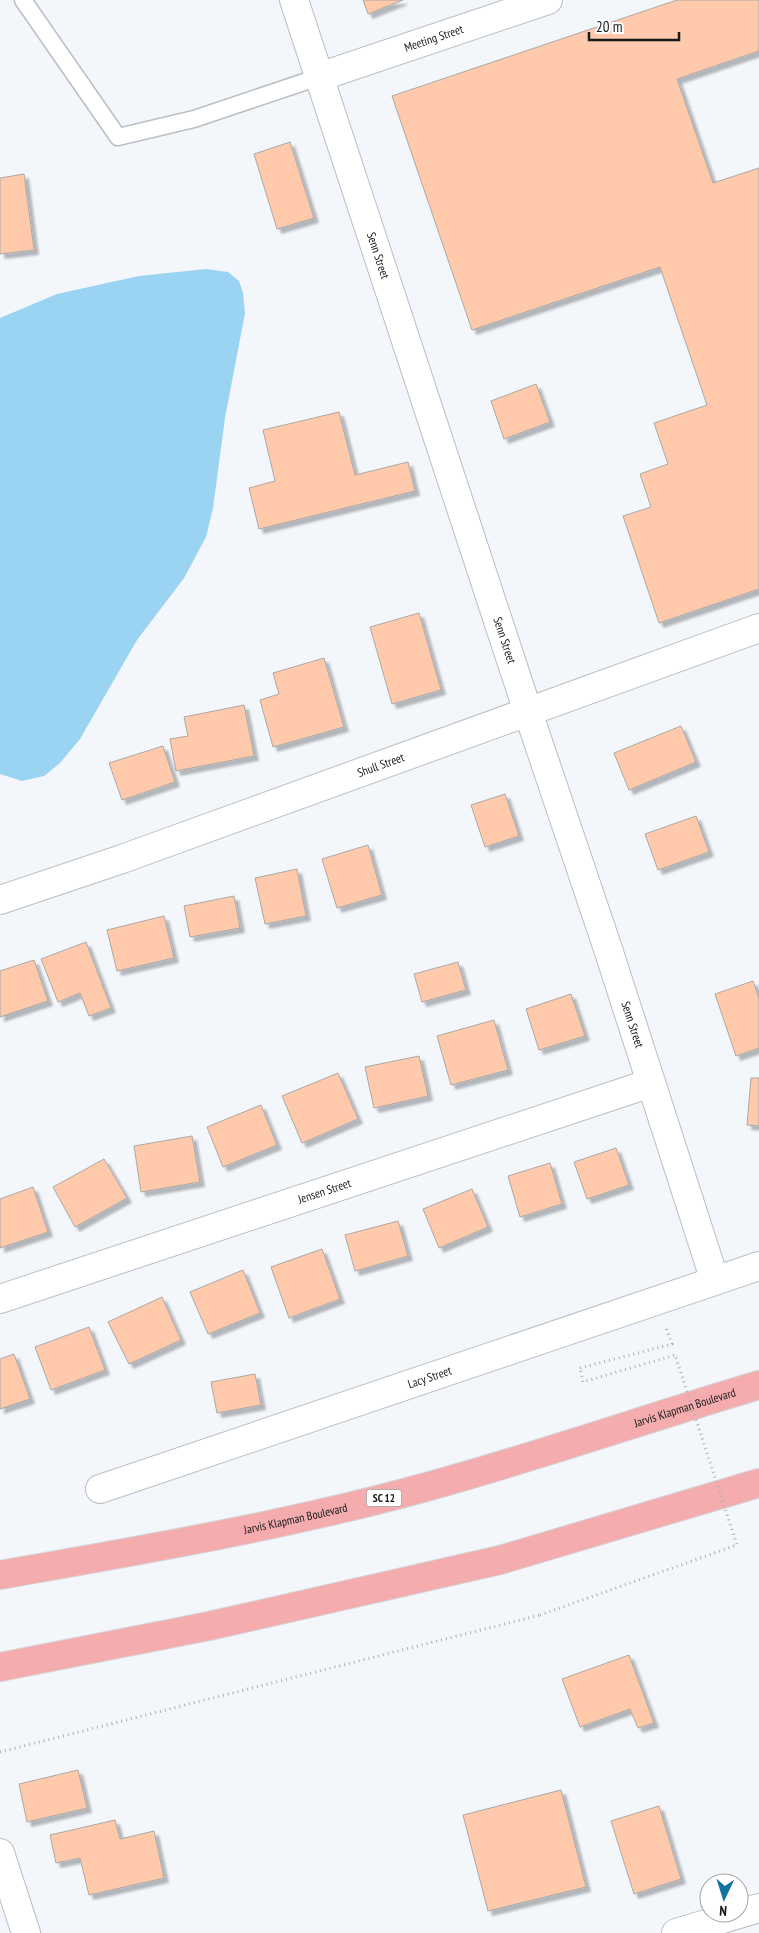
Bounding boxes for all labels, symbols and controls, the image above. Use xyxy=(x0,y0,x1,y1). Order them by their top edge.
scale bar xyxy=(589,10,679,42)
text: 20 m xyxy=(596,17,622,36)
street label: Meeting Street xyxy=(402,21,466,55)
street label: Senn Street xyxy=(364,230,393,281)
street label: Senn Street xyxy=(490,615,520,666)
street label: Shull Street xyxy=(355,749,407,780)
street label: Senn Street xyxy=(618,999,648,1050)
street label: Jensen Street xyxy=(295,1175,354,1207)
street label: Lacy Street xyxy=(406,1362,454,1391)
street label: Jarvis Klapman Boulevard xyxy=(631,1384,737,1431)
road number: SC 12 xyxy=(366,1490,402,1506)
street label: Jarvis Klapman Boulevard xyxy=(241,1500,349,1537)
north arrow xyxy=(699,1873,749,1923)
text: N xyxy=(719,1902,727,1920)

